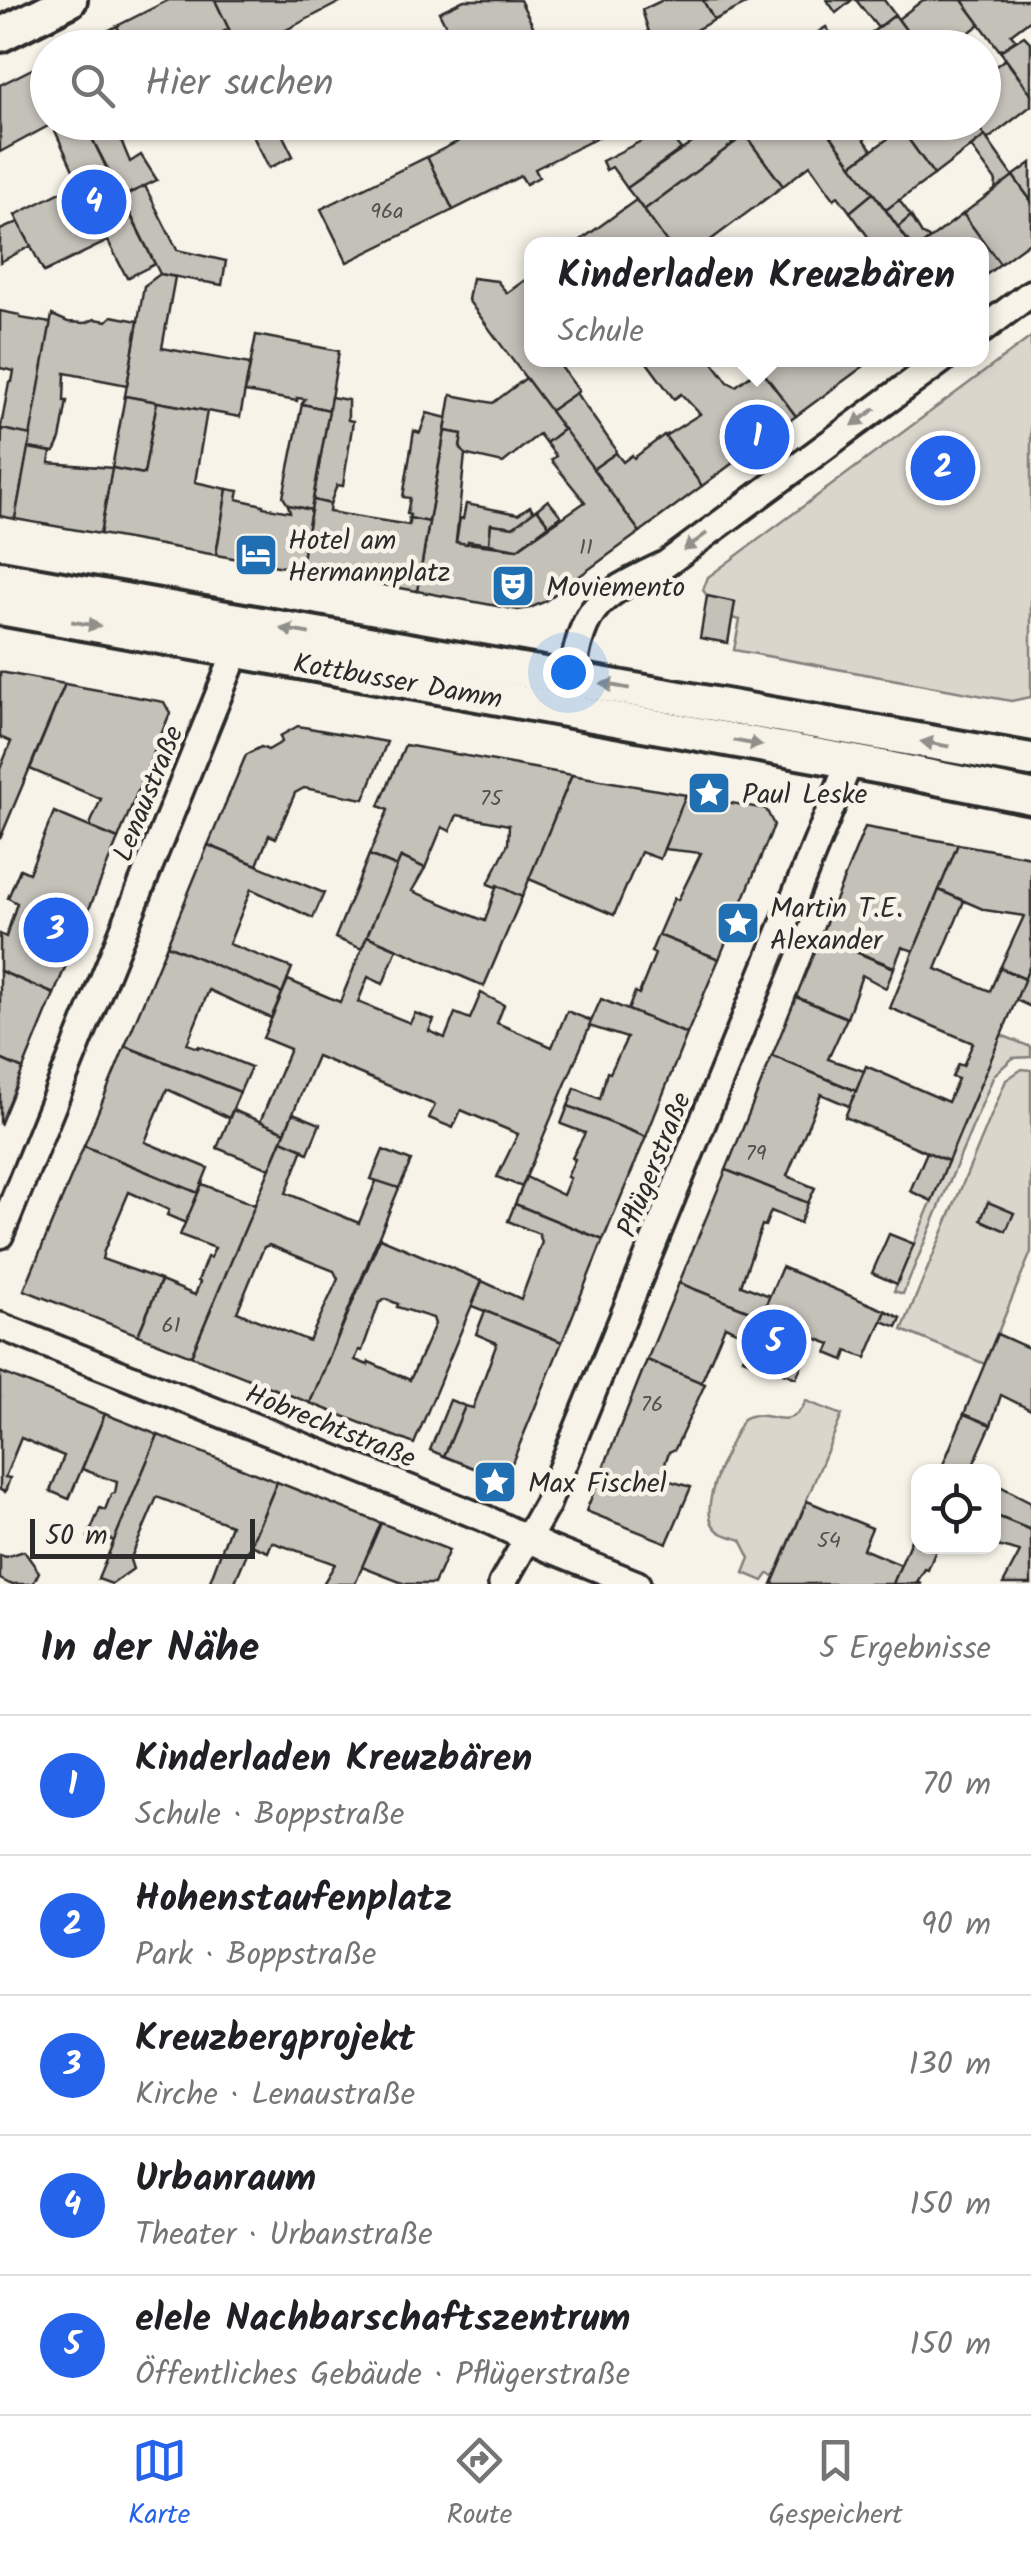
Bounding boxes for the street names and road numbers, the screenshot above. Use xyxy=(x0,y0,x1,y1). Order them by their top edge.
street label: Kottbusser Damm xyxy=(289,642,506,723)
street label: Lenaustraße xyxy=(102,719,197,869)
street label: Pflügerstraße xyxy=(606,1085,705,1244)
street label: Hobrechtstraße xyxy=(238,1373,423,1482)

